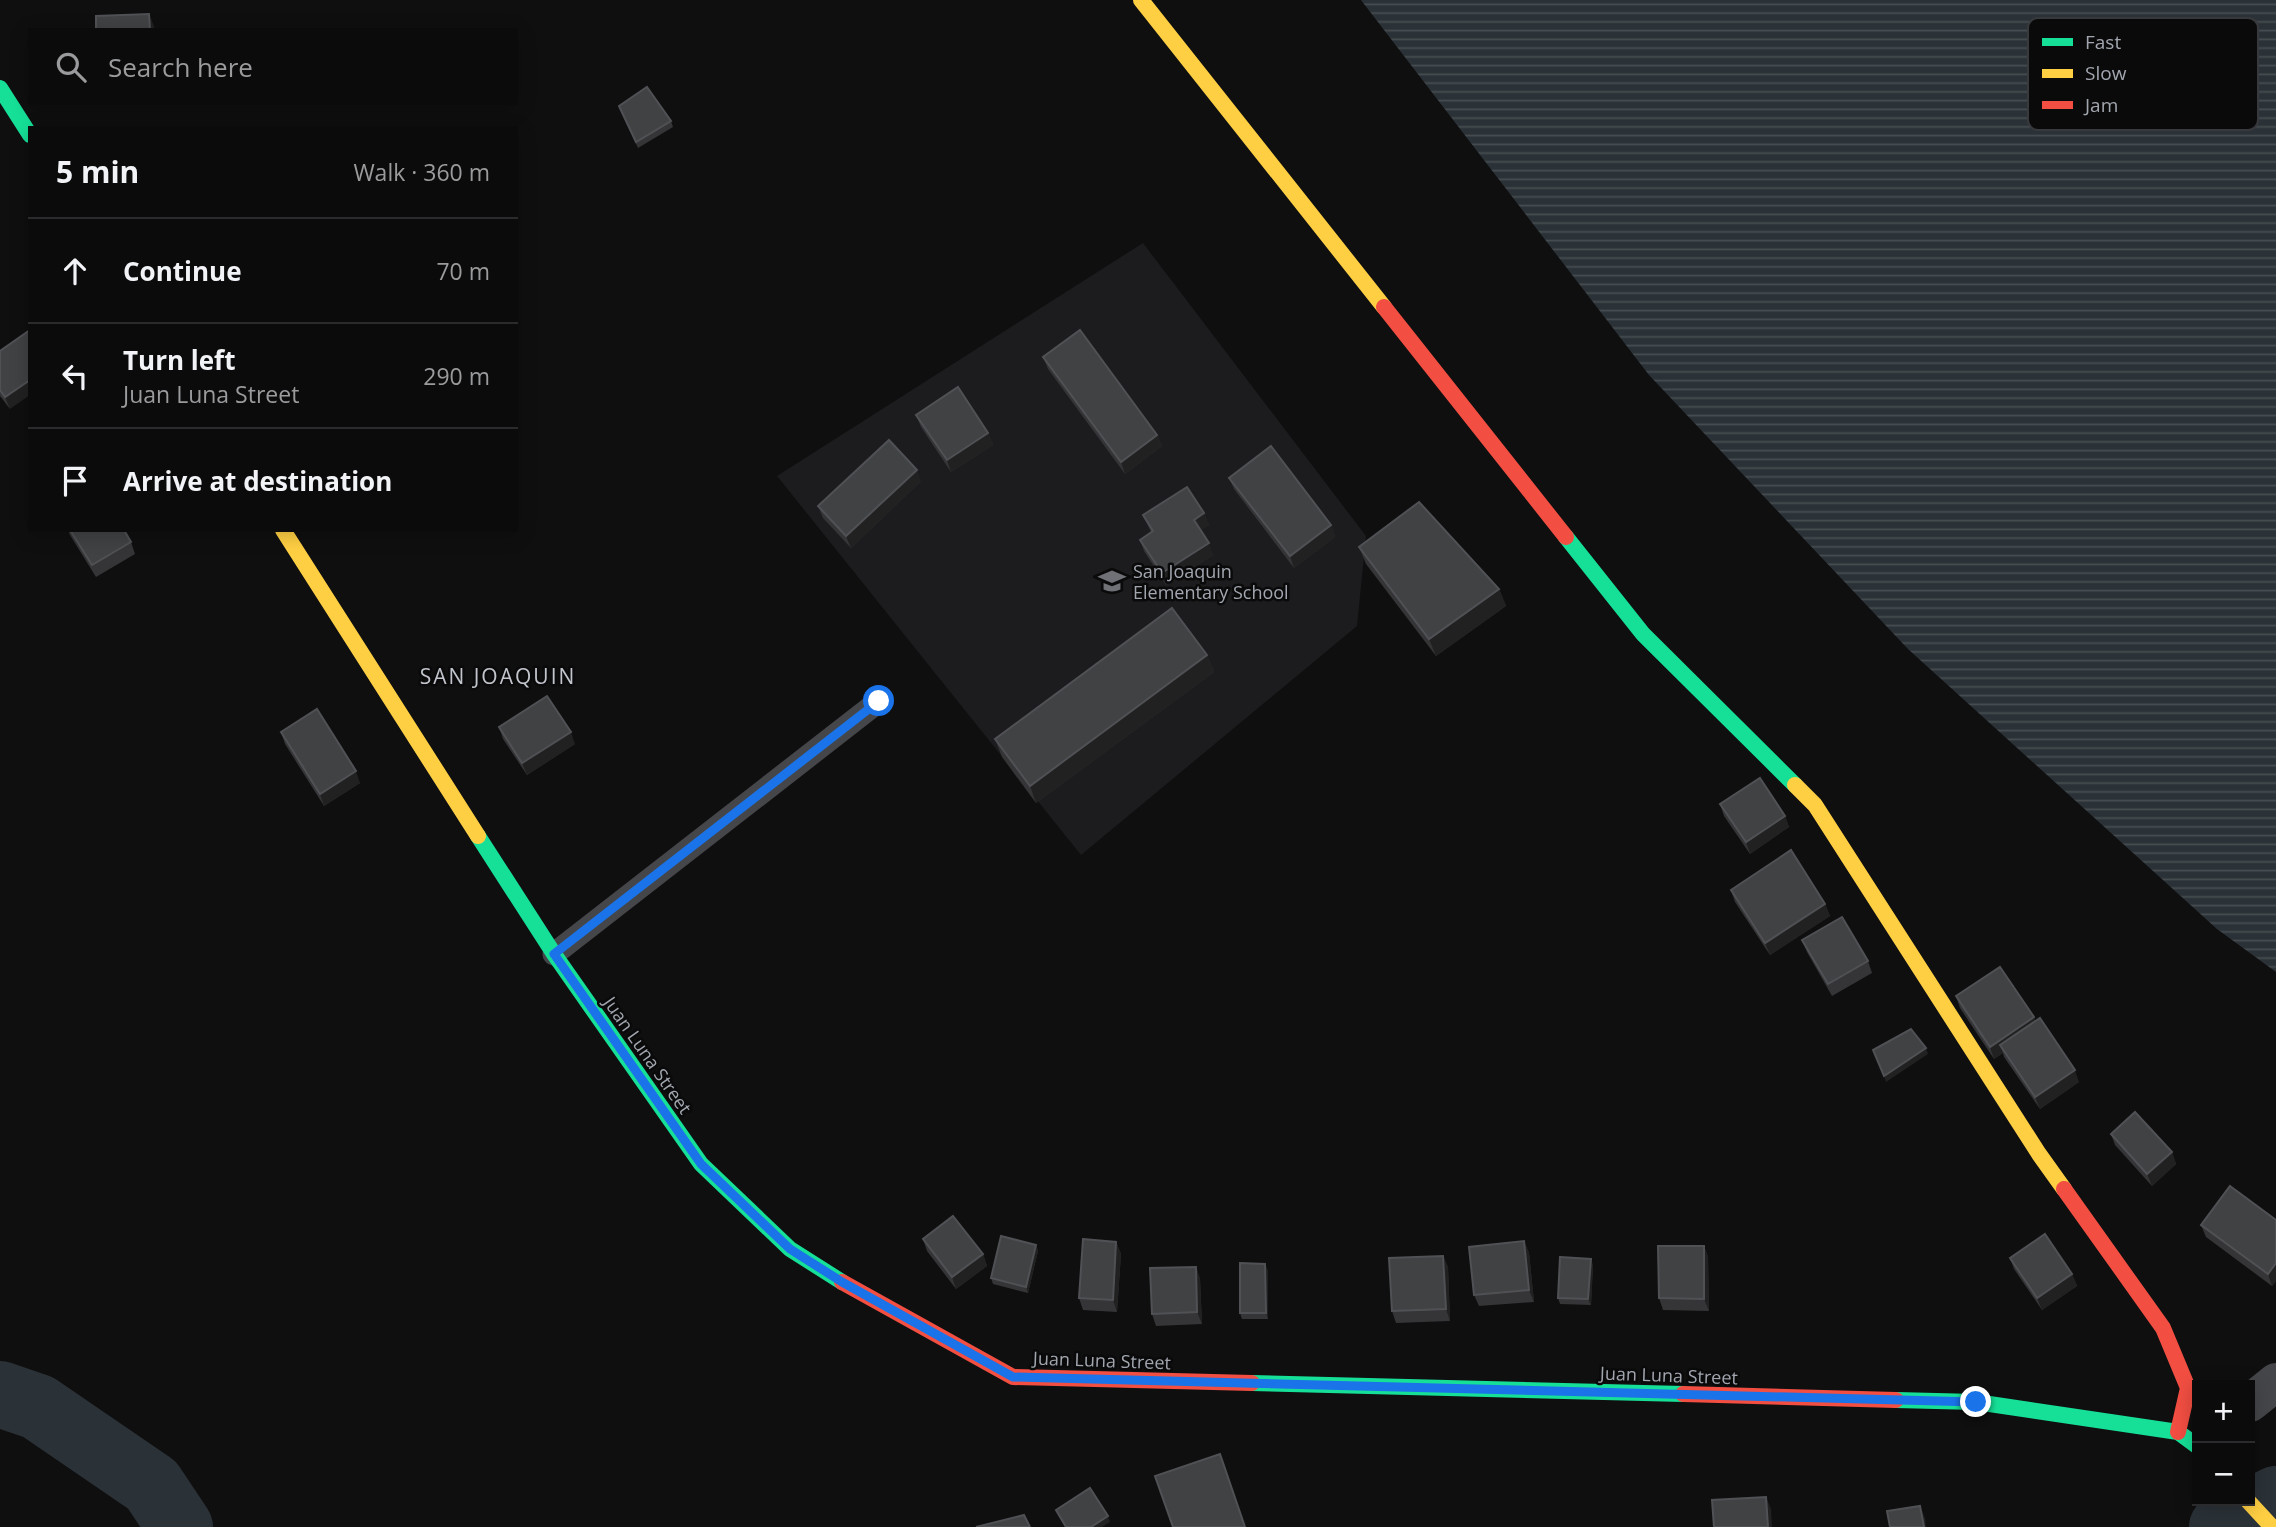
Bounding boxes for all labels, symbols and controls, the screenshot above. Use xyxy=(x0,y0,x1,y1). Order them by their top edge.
legend xyxy=(2028,18,2258,130)
search box xyxy=(28,28,518,105)
text: Fast xyxy=(2085,29,2121,55)
icon: search xyxy=(52,48,90,86)
text: Search here xyxy=(108,49,253,85)
text: Slow xyxy=(2085,60,2127,86)
text: Jam xyxy=(2083,92,2118,118)
text: 5 min xyxy=(56,151,139,192)
text: Walk · 360 m xyxy=(353,156,490,188)
icon: ahead xyxy=(56,252,94,290)
text: Continue xyxy=(123,253,242,289)
text: 70 m xyxy=(436,255,490,287)
text: Turn left xyxy=(123,342,235,378)
icon: left xyxy=(56,357,94,395)
text: 290 m xyxy=(423,360,490,392)
text: Juan Luna Street xyxy=(123,378,299,410)
icon: arrive xyxy=(56,462,94,500)
text: Arrive at destination xyxy=(123,463,392,499)
place label: San Joaquin Elementary School xyxy=(1133,559,1289,604)
school or university icon: San Joaquin Elementary School xyxy=(1097,566,1127,596)
district label: SAN JOAQUIN xyxy=(420,662,576,690)
route start xyxy=(863,685,894,716)
street label: Juan Luna Street xyxy=(597,990,697,1118)
street label: Juan Luna Street xyxy=(1031,1346,1171,1374)
street label: Juan Luna Street xyxy=(1598,1361,1738,1389)
map controls xyxy=(2192,1380,2255,1506)
button: + xyxy=(2192,1380,2255,1443)
route end xyxy=(1960,1386,1991,1417)
button: − xyxy=(2192,1443,2255,1506)

